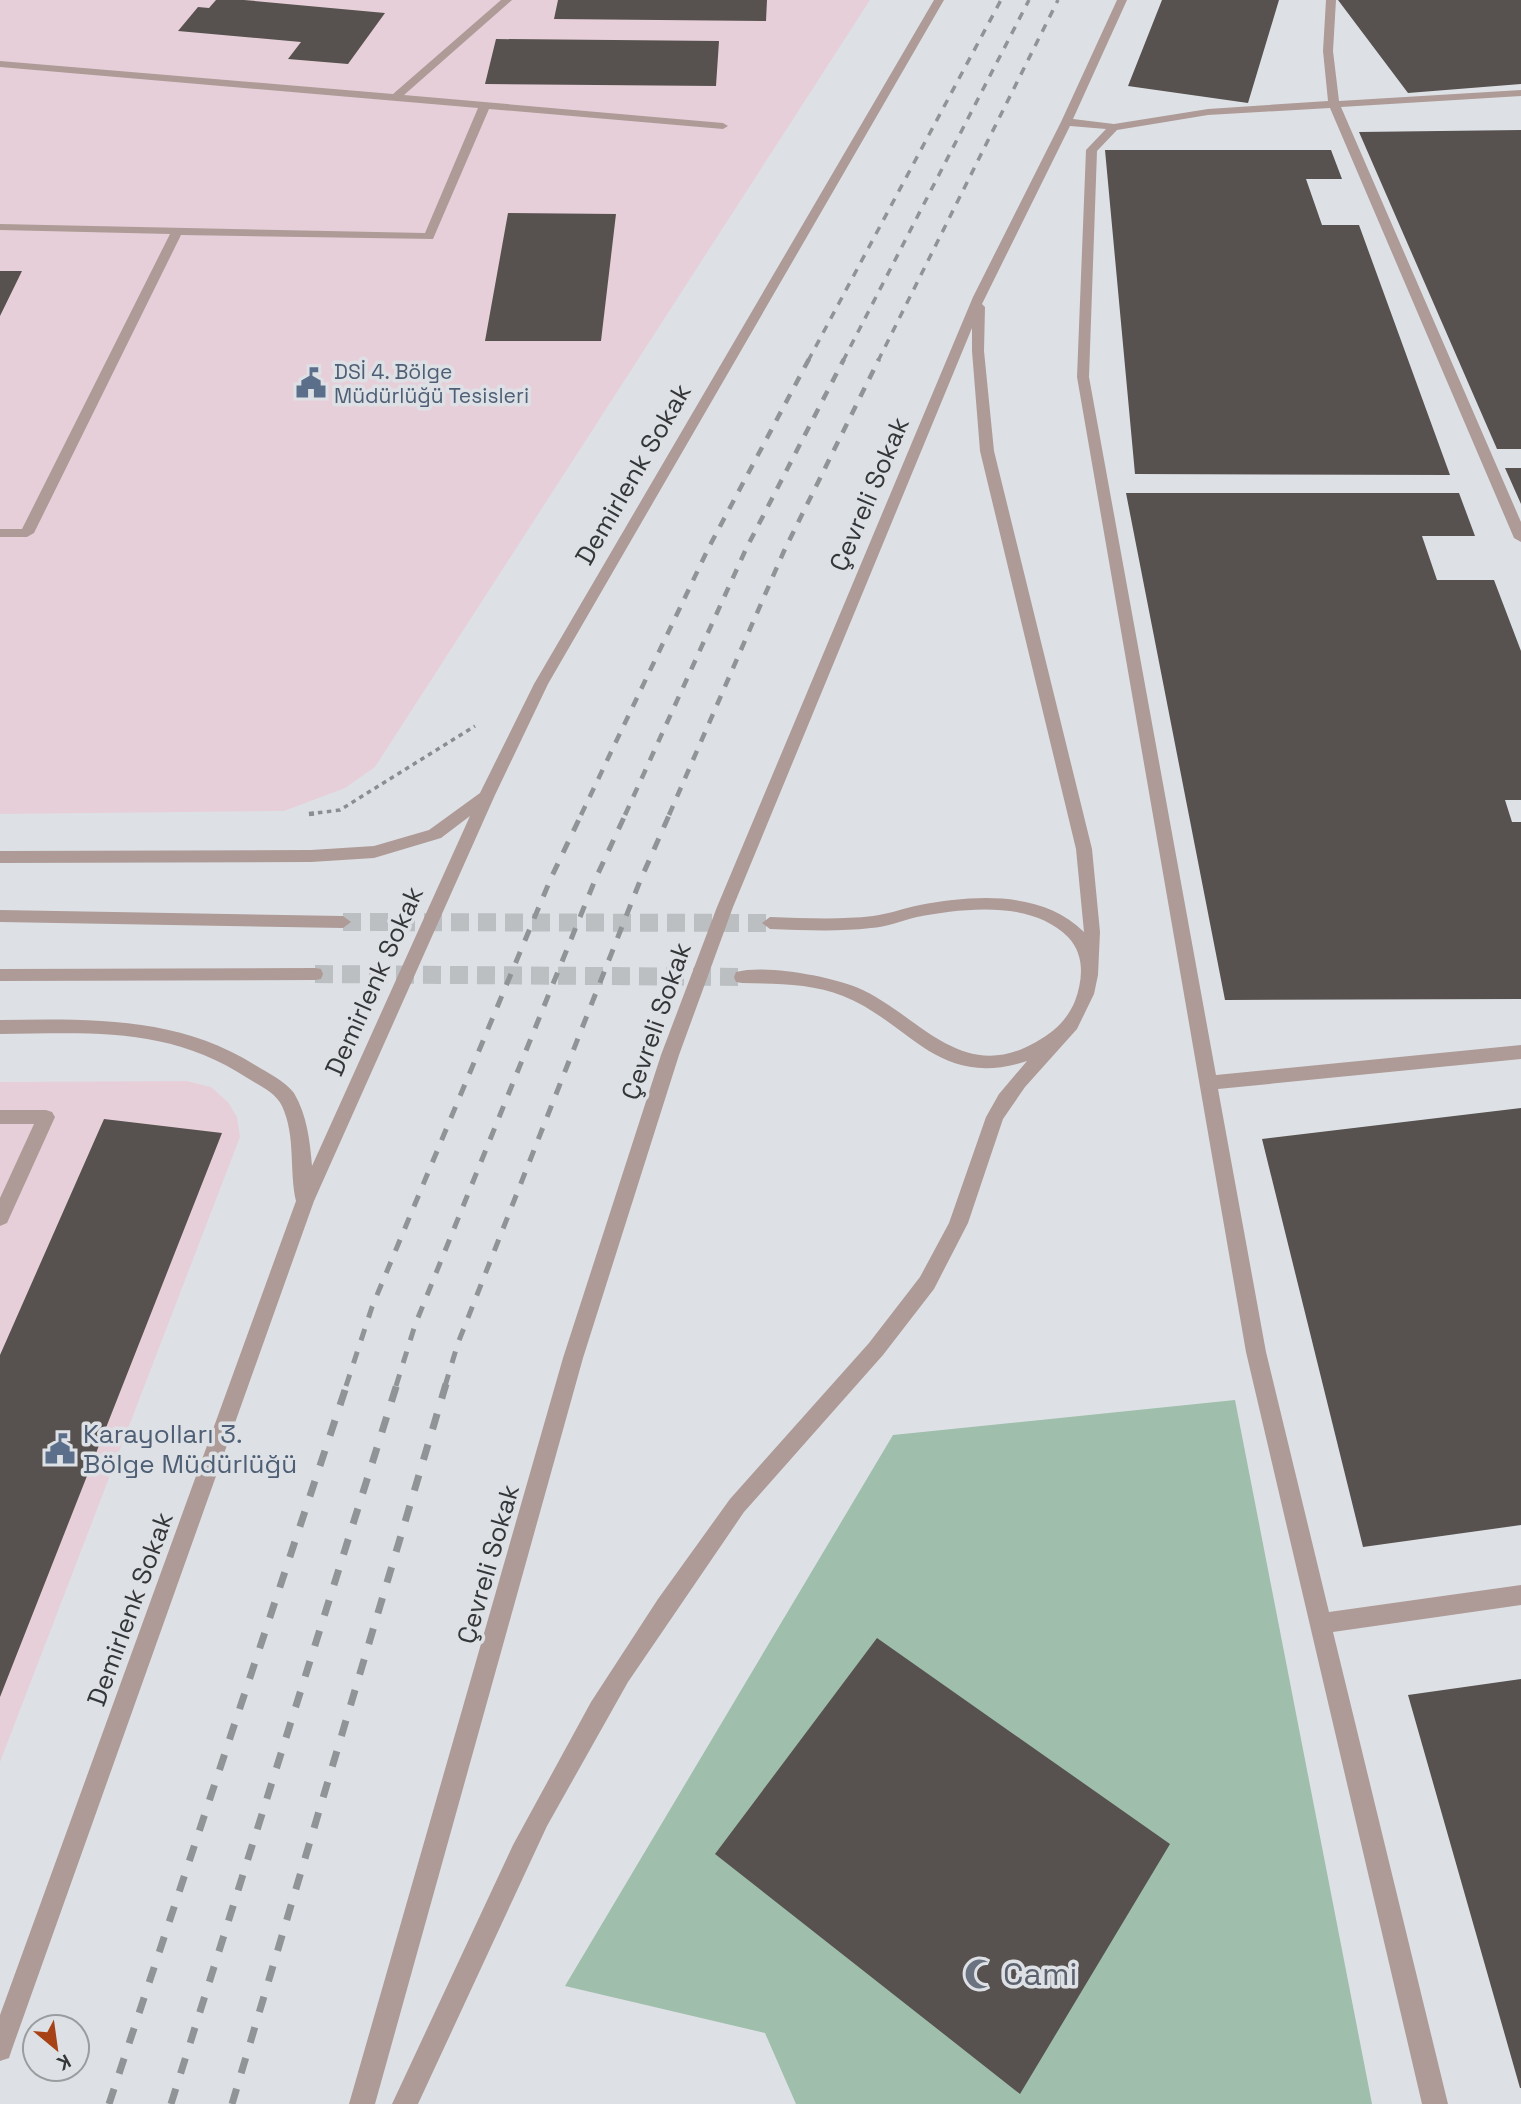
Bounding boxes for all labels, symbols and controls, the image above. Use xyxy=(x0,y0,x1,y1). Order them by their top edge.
place label: DSİ 4. Bölge Müdürlüğü Tesisleri xyxy=(334,358,529,409)
public building icon: DSİ 4. Bölge Müdürlüğü Tesisleri xyxy=(294,366,328,400)
street label: Demirlenk Sokak xyxy=(567,377,699,571)
street label: Çevreli Sokak xyxy=(821,412,917,576)
street label: Demirlenk Sokak xyxy=(317,881,431,1081)
street label: Çevreli Sokak xyxy=(613,938,699,1104)
place label: Karayolları 3. Bölge Müdürlüğü xyxy=(83,1417,297,1481)
public building icon: Karayolları 3. Bölge Müdürlüğü xyxy=(43,1432,77,1466)
street label: Çevreli Sokak xyxy=(449,1480,527,1648)
street label: Demirlenk Sokak xyxy=(79,1507,181,1711)
place label: Cami xyxy=(1003,1954,1077,1994)
mosque icon: Cami xyxy=(963,1957,997,1991)
north arrow xyxy=(21,2013,91,2083)
text: K xyxy=(53,2049,75,2076)

